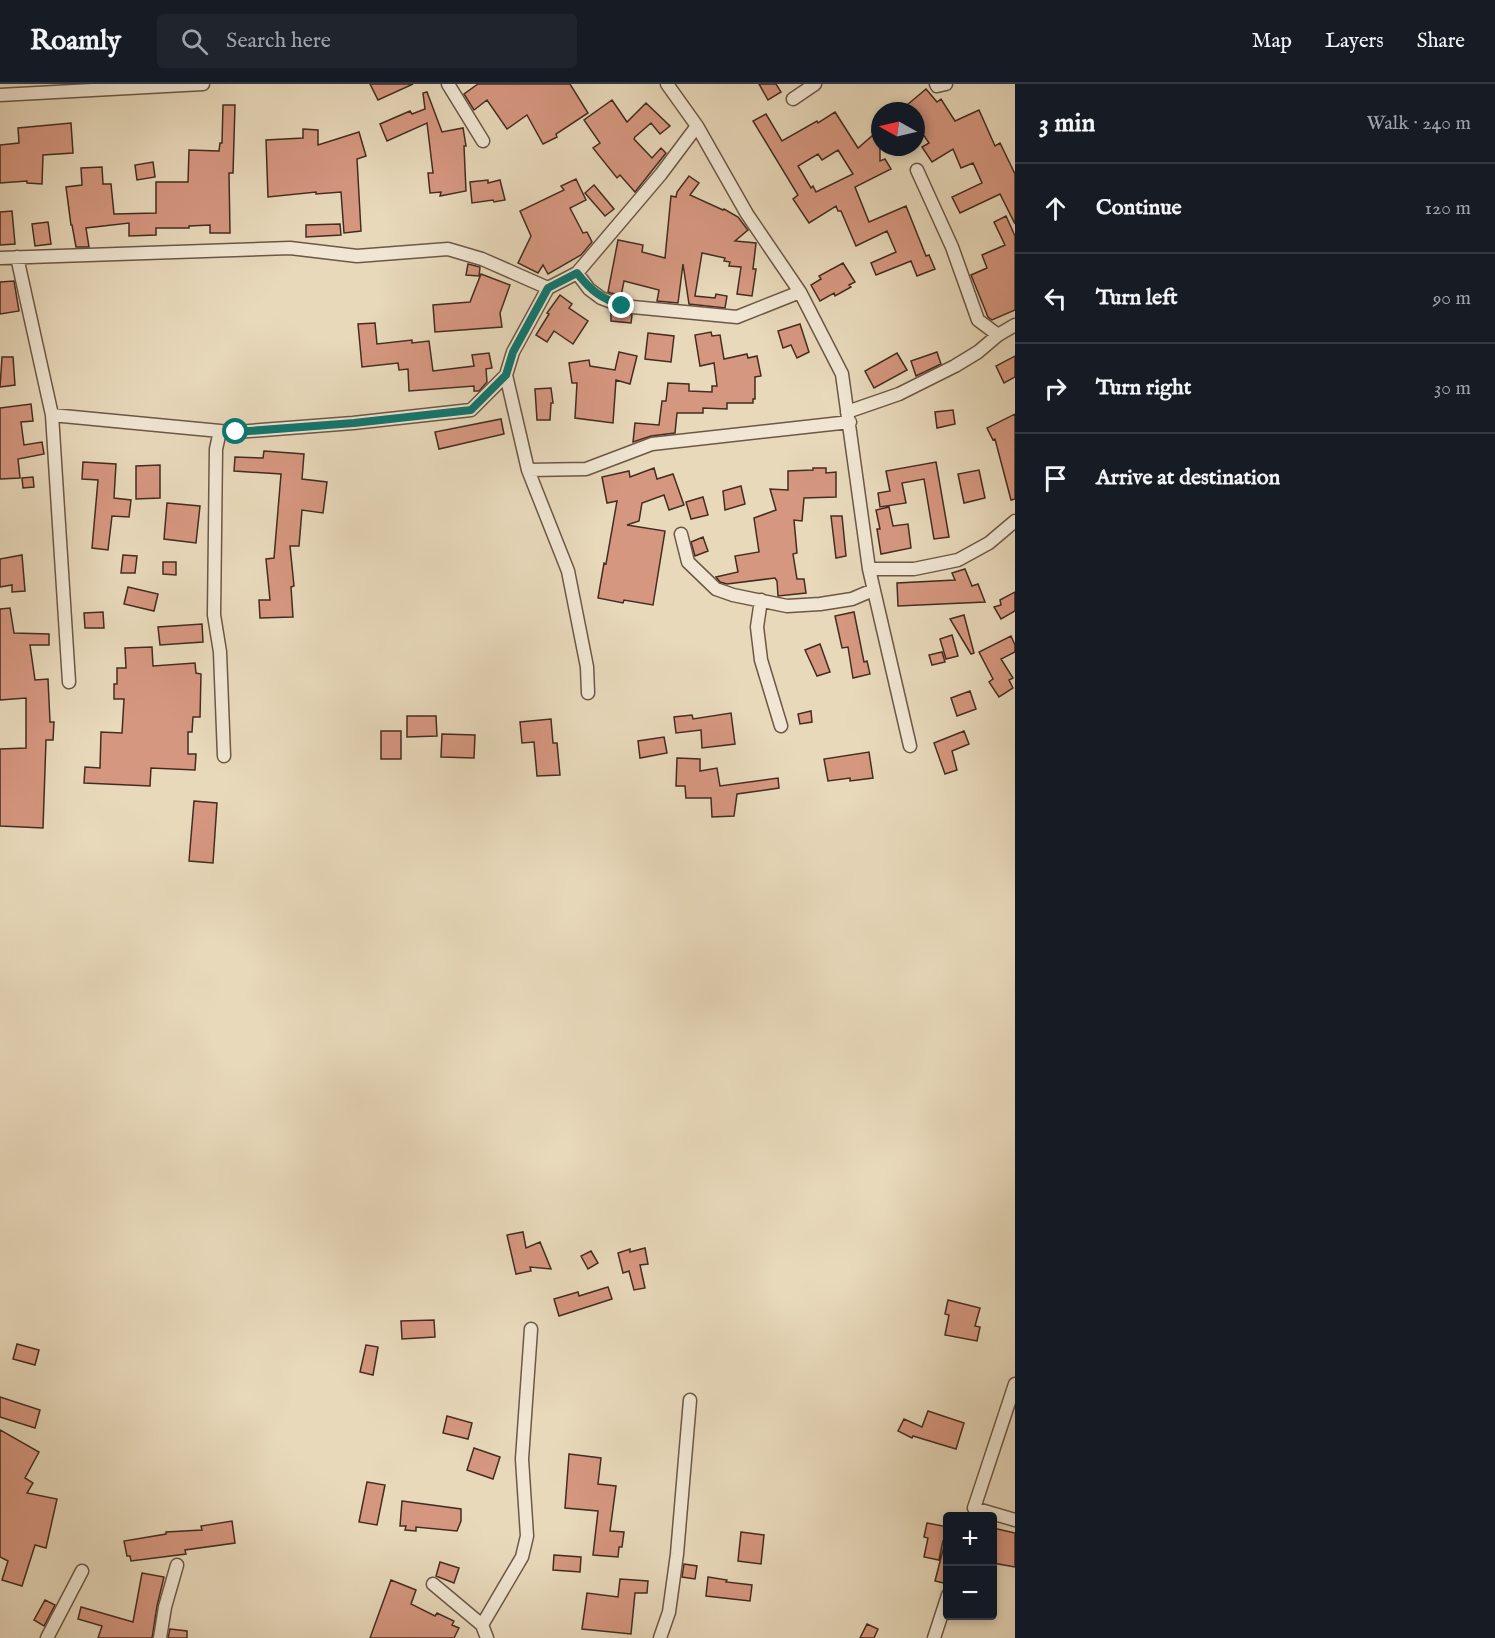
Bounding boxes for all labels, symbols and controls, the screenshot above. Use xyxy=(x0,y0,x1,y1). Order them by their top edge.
search box xyxy=(157,14,577,68)
text: Roamly xyxy=(30,24,121,59)
icon: search xyxy=(178,25,211,58)
text: Search here xyxy=(226,27,331,55)
text: Map xyxy=(1252,28,1292,55)
text: Layers xyxy=(1325,28,1384,55)
text: Share xyxy=(1417,28,1465,55)
north arrow xyxy=(871,102,925,156)
text: 3 min xyxy=(1039,107,1095,140)
text: Walk · 240 m xyxy=(1366,111,1471,136)
icon: ahead xyxy=(1039,192,1072,225)
text: Continue xyxy=(1096,194,1182,222)
text: 120 m xyxy=(1425,196,1471,221)
icon: left xyxy=(1039,282,1072,315)
text: Turn left xyxy=(1096,284,1178,312)
text: 90 m xyxy=(1433,286,1471,311)
route end xyxy=(608,292,634,318)
icon: right xyxy=(1039,372,1072,405)
text: Turn right xyxy=(1096,374,1191,402)
text: 30 m xyxy=(1434,376,1471,401)
route start xyxy=(222,418,248,444)
icon: arrive xyxy=(1039,462,1072,495)
text: Arrive at destination xyxy=(1096,464,1280,492)
map controls xyxy=(943,1512,997,1620)
button: + xyxy=(943,1512,997,1566)
button: − xyxy=(943,1566,997,1620)

